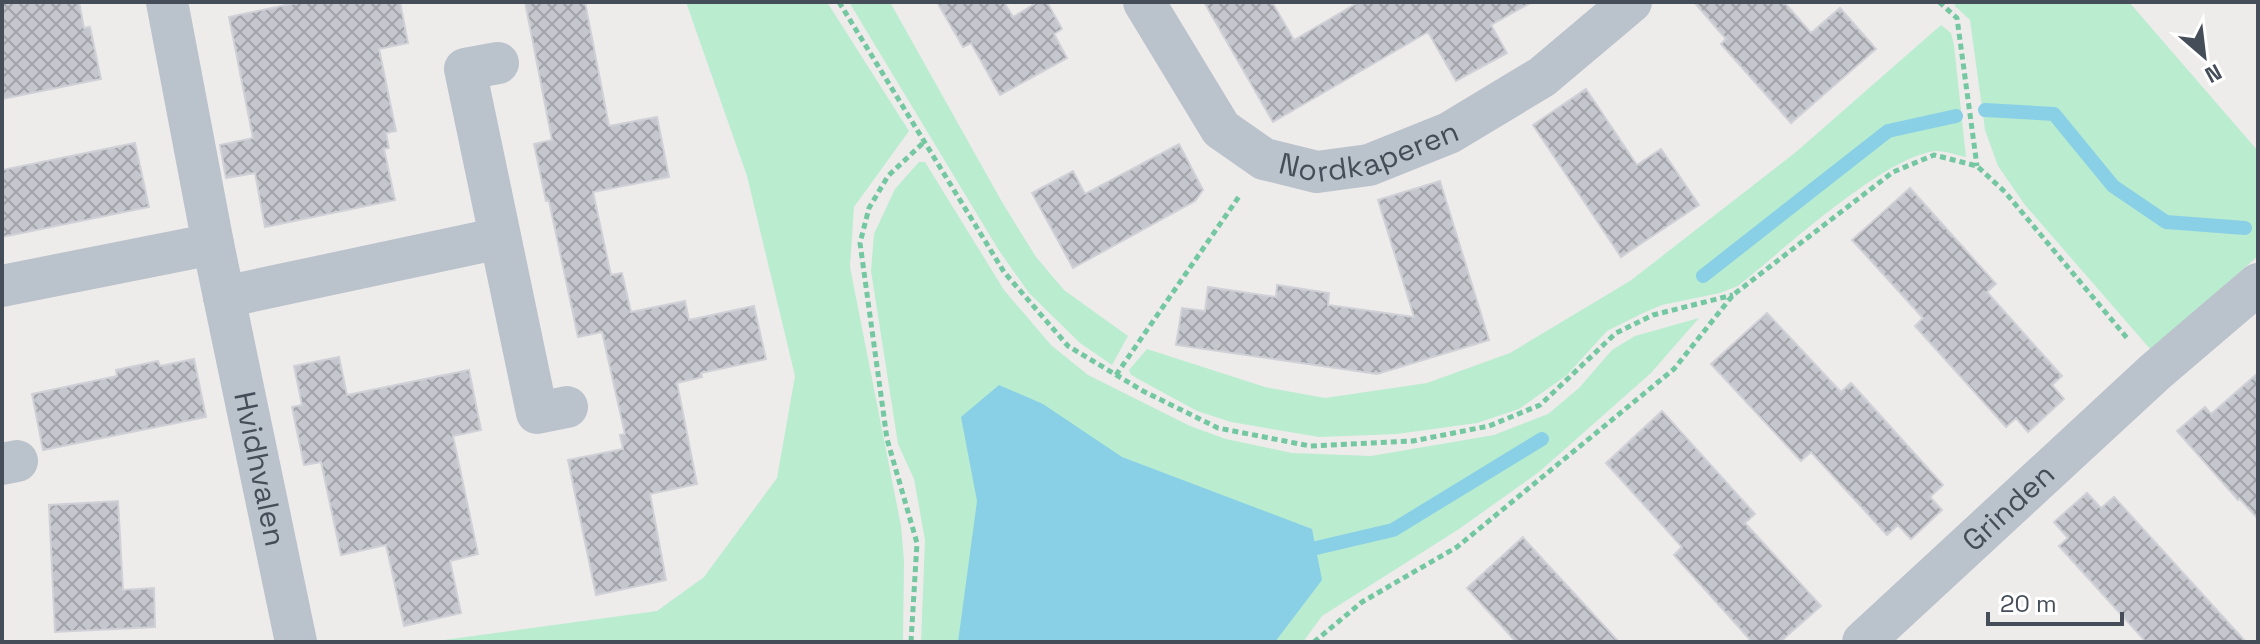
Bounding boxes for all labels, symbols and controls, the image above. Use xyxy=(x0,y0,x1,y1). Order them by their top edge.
north arrow xyxy=(2164,16,2244,96)
text: N xyxy=(2200,58,2226,89)
street label: Nordkaperen xyxy=(1275,111,1464,191)
street label: Hvidhvalen xyxy=(225,388,295,550)
street label: Grinden xyxy=(1954,455,2063,560)
scale bar xyxy=(1988,576,2122,626)
text: 20 m xyxy=(2000,588,2057,619)

